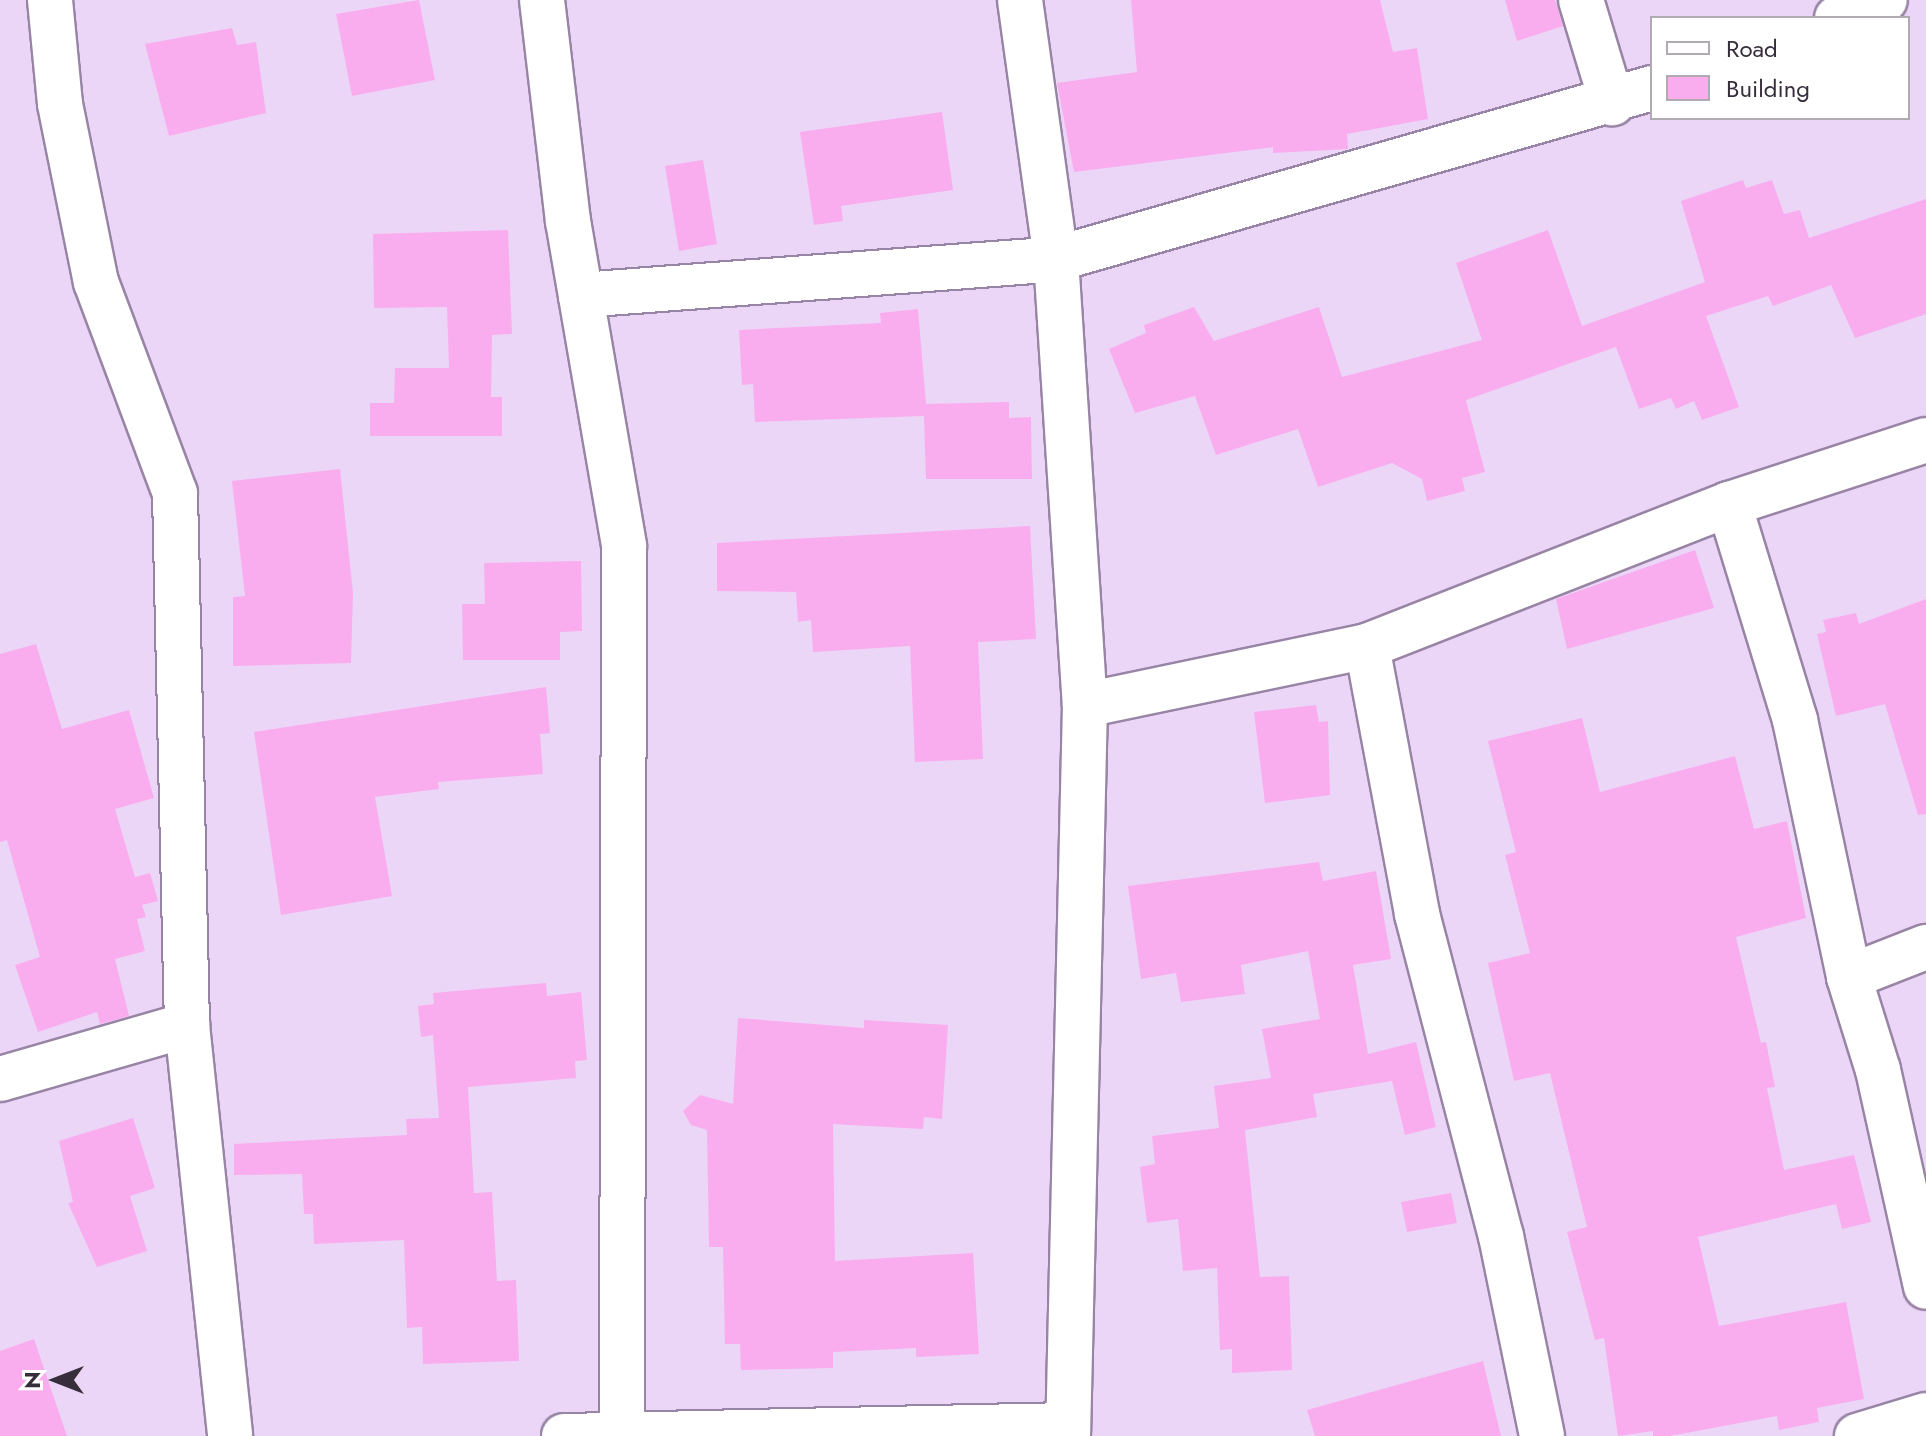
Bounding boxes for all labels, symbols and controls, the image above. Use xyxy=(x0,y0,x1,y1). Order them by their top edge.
legend xyxy=(1650,16,1910,120)
text: Road xyxy=(1726,31,1778,66)
text: Building xyxy=(1726,71,1810,106)
north arrow xyxy=(16,1340,96,1420)
text: N xyxy=(16,1371,48,1389)

